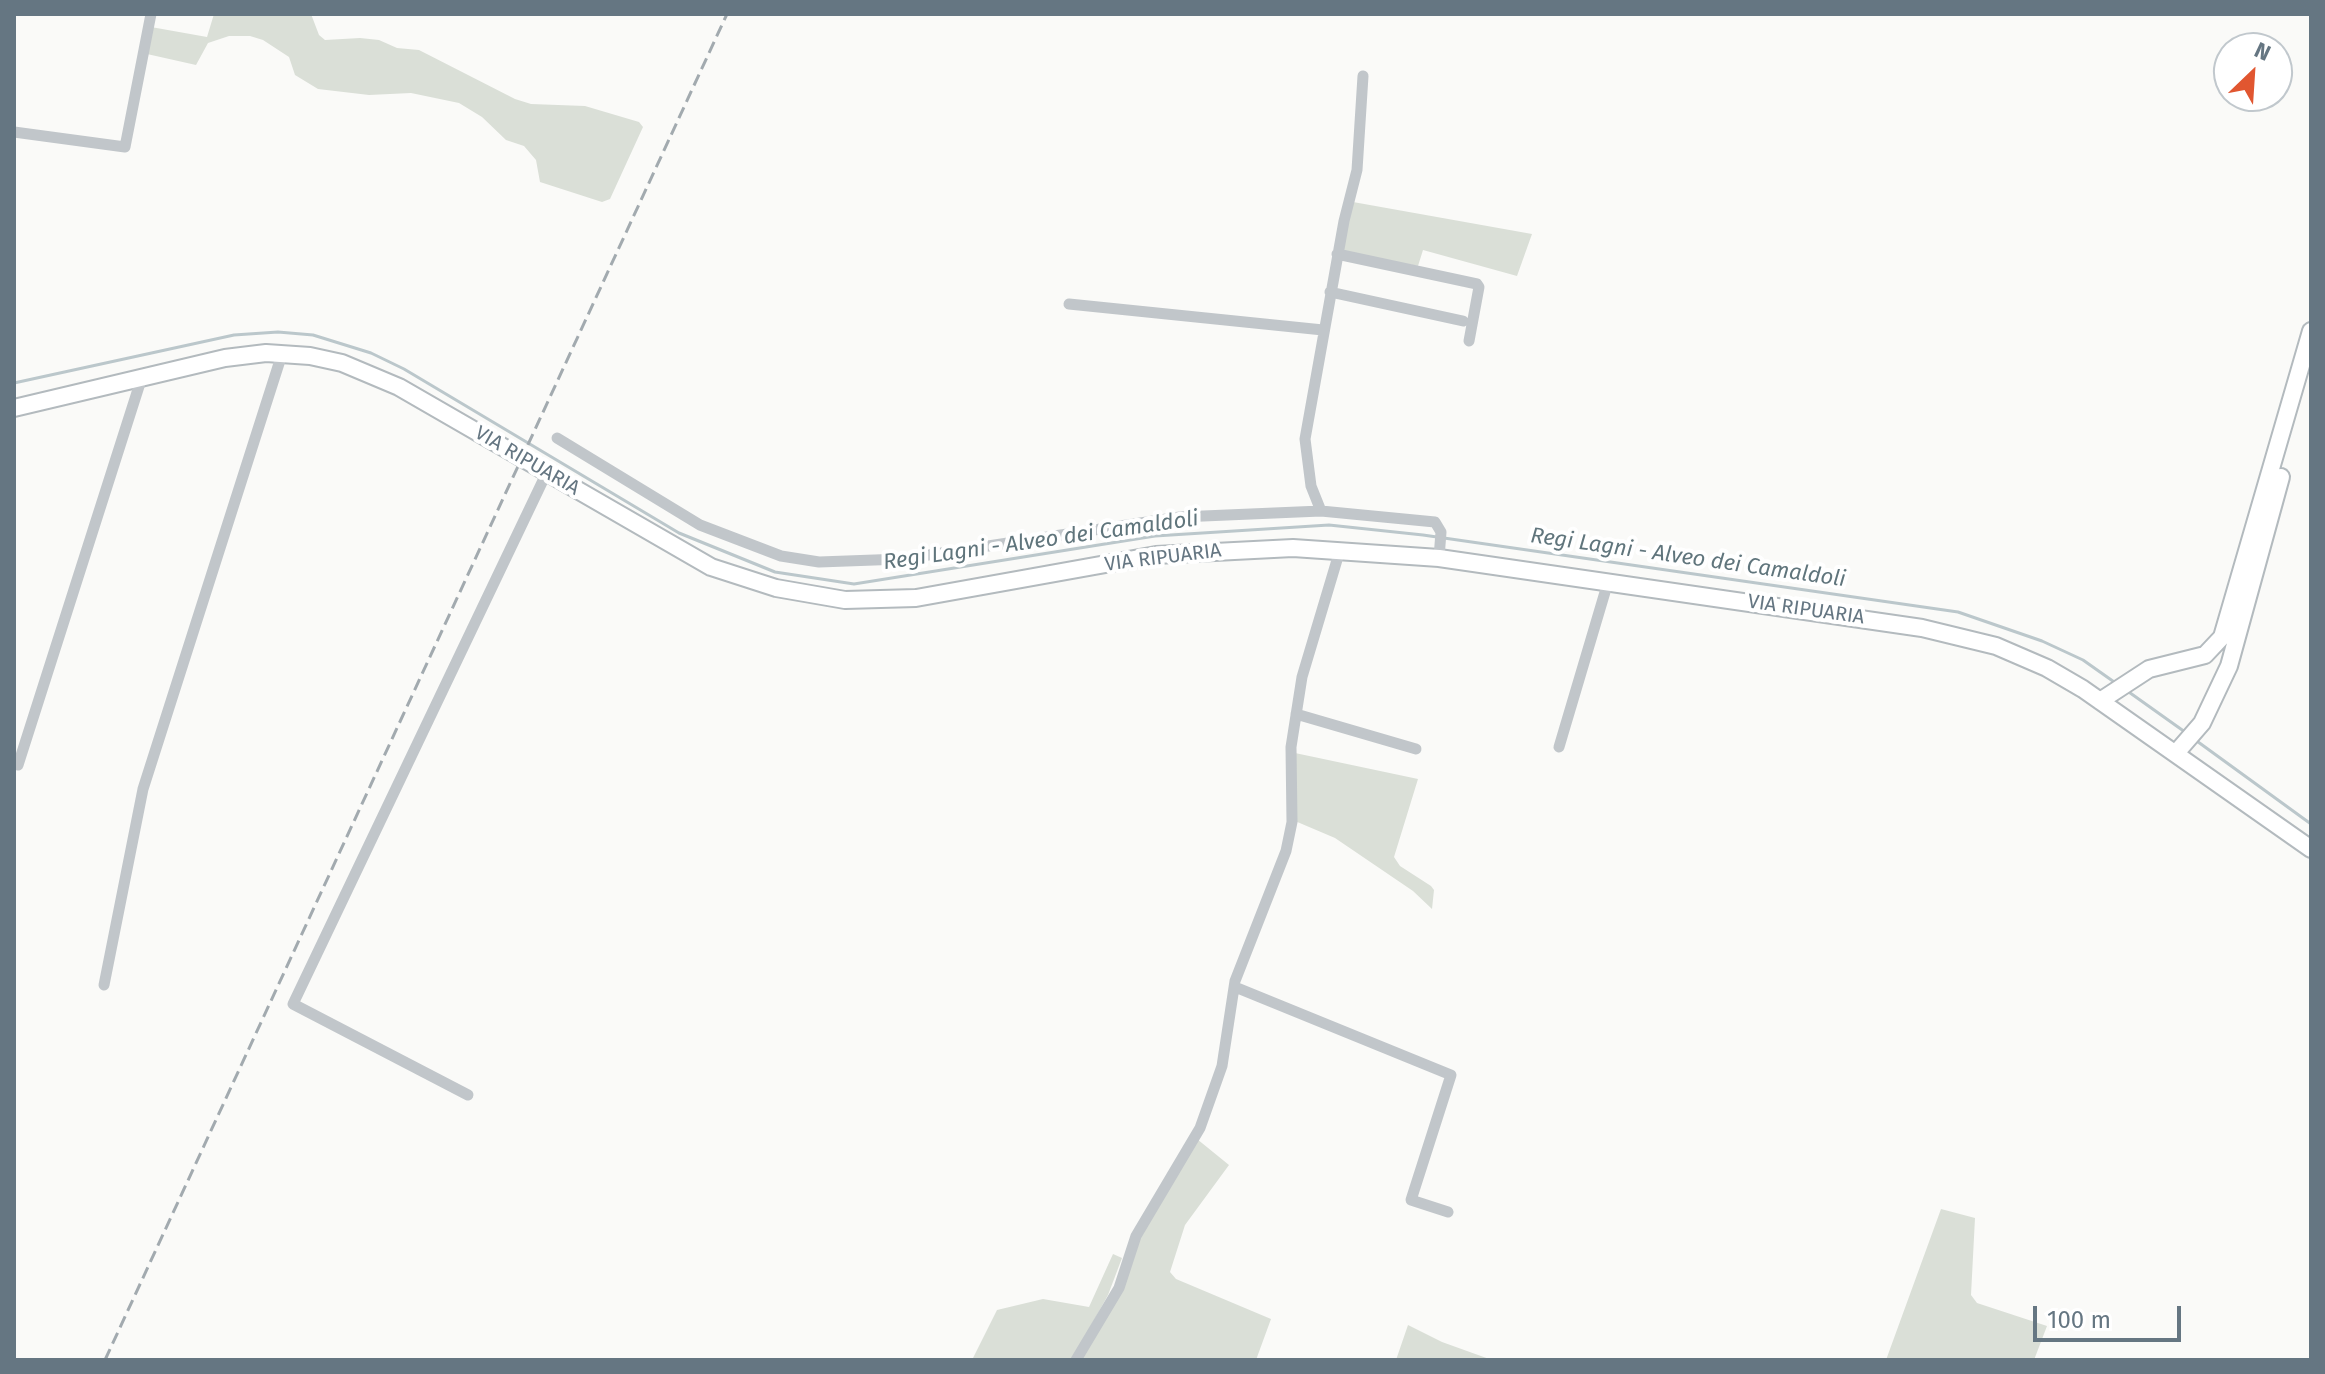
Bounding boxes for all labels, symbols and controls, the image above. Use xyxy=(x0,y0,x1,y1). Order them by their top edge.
north arrow xyxy=(2213,32,2293,112)
text: N xyxy=(2250,36,2275,67)
street label: VIA RIPUARIA xyxy=(470,421,584,501)
water label: Regi Lagni - Alveo dei Camaldoli xyxy=(882,506,1200,576)
water label: Regi Lagni - Alveo dei Camaldoli xyxy=(1529,523,1847,593)
street label: VIA RIPUARIA xyxy=(1103,539,1223,577)
street label: VIA RIPUARIA xyxy=(1746,590,1866,630)
scale bar xyxy=(2037,1290,2185,1340)
text: 100 m xyxy=(2047,1306,2111,1334)

